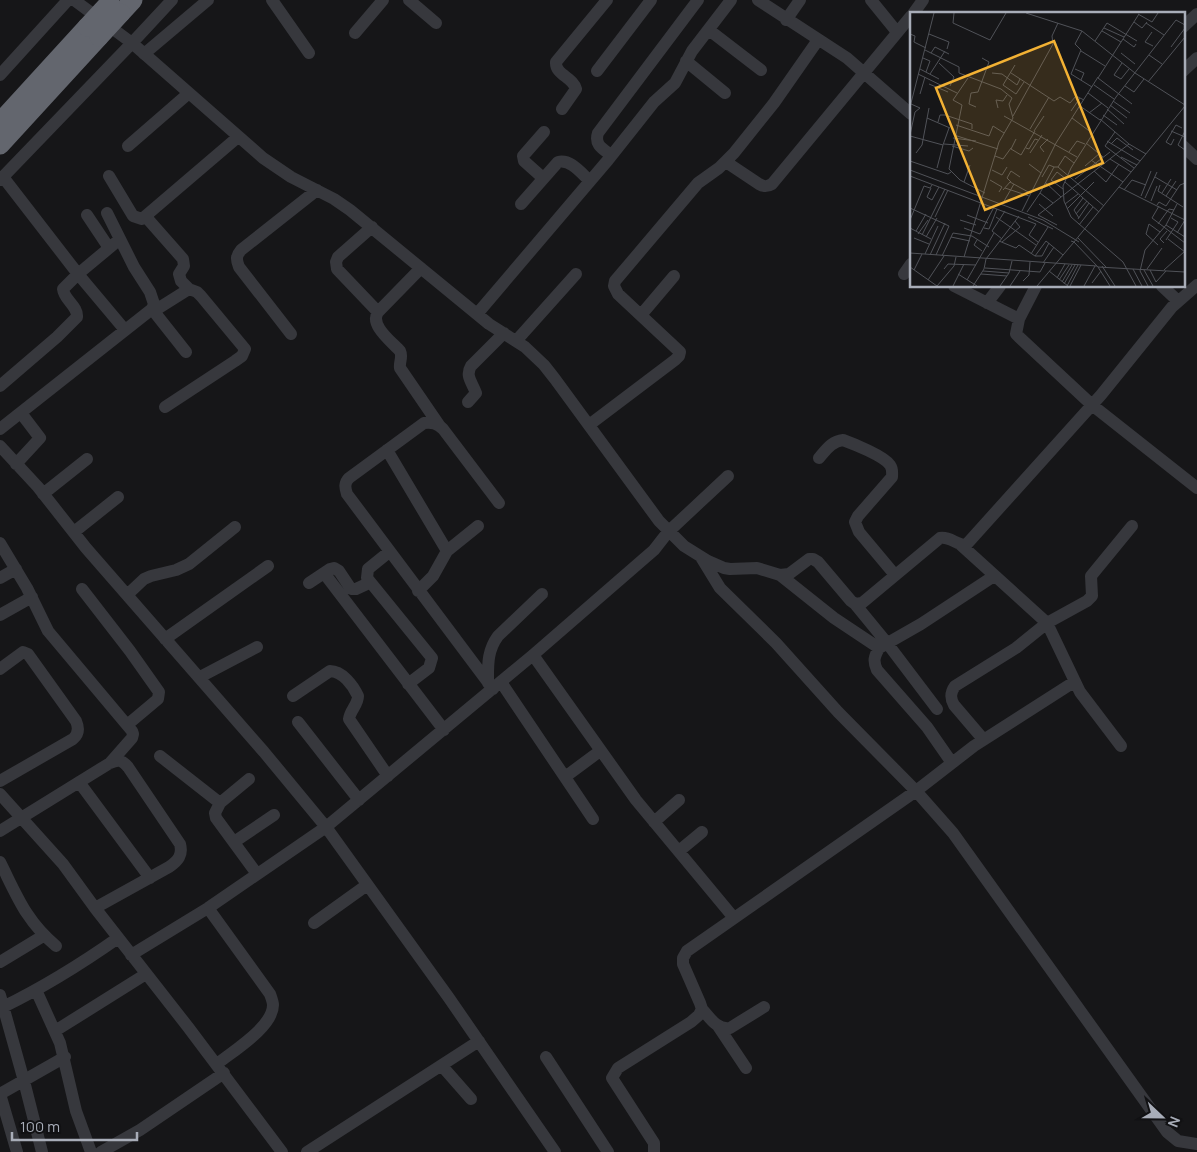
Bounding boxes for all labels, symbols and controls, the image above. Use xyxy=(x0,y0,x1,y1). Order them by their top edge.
inset map xyxy=(910,12,1184,288)
north arrow xyxy=(1137,1092,1187,1142)
scale bar xyxy=(12,1110,138,1142)
text: N xyxy=(1164,1114,1185,1130)
text: 100 m xyxy=(20,1116,60,1137)

